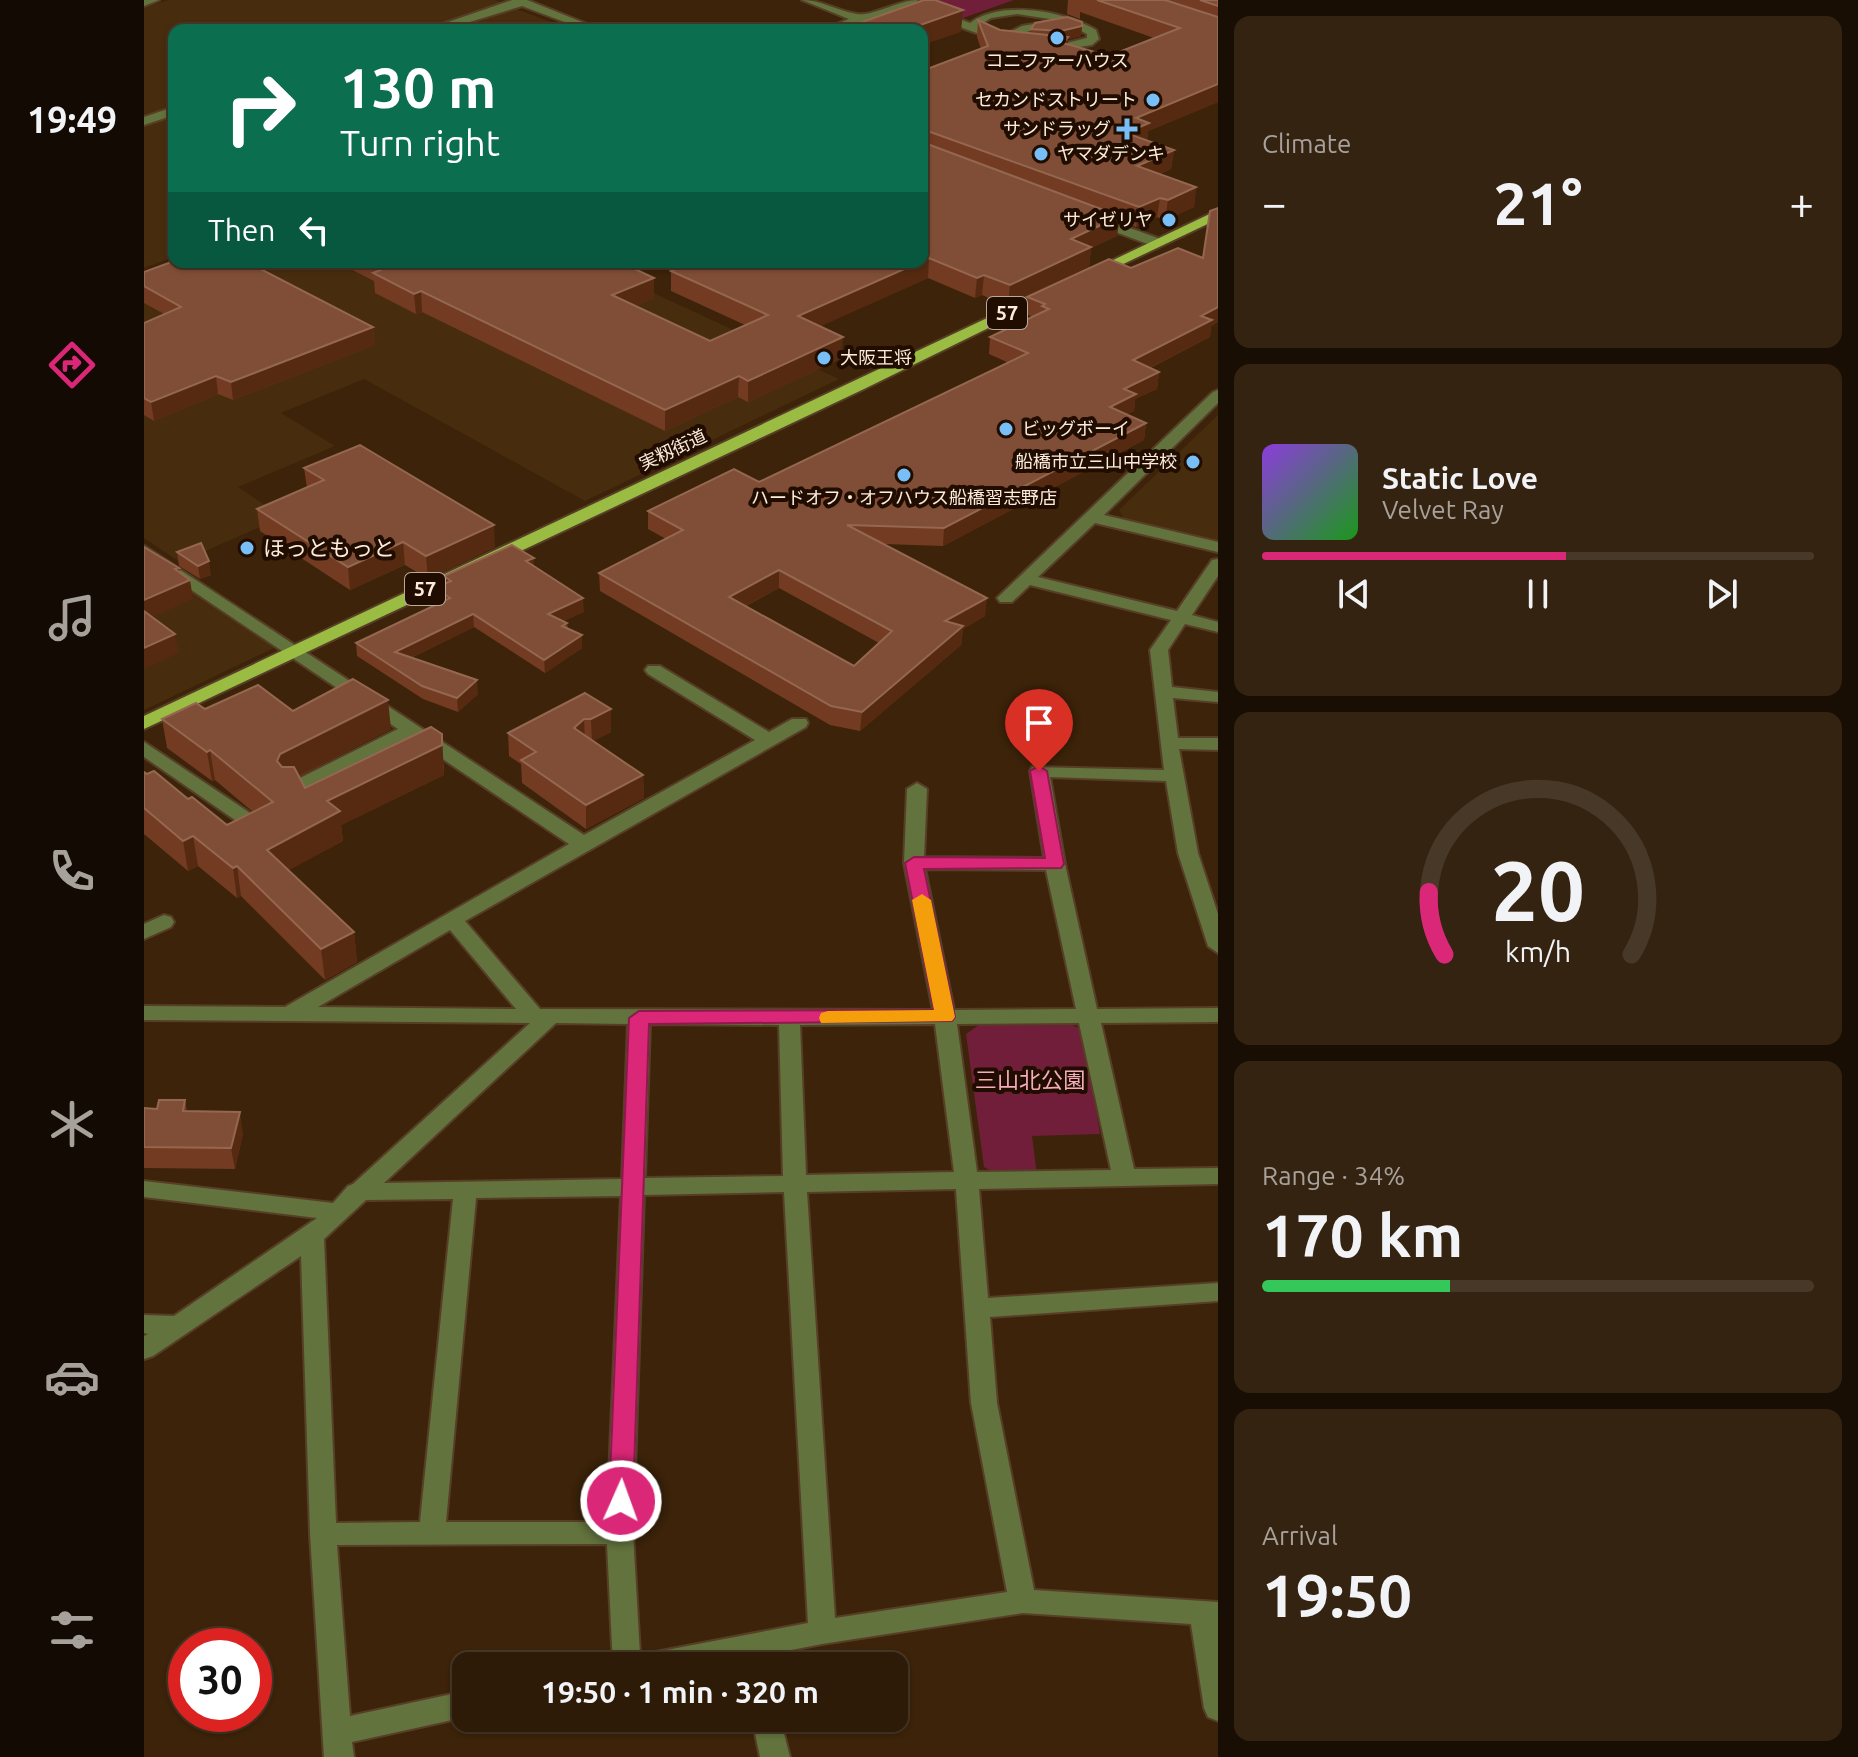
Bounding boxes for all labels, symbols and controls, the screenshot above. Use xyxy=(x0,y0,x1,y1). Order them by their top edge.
marker: コニファーハウス xyxy=(1048,29,1066,47)
place label: コニファーハウス xyxy=(985,50,1129,70)
icon: right xyxy=(208,56,312,160)
text: 130 m xyxy=(340,56,496,119)
place label: セカンドストリート xyxy=(975,89,1137,109)
marker: セカンドストリート xyxy=(1144,91,1162,109)
text: 19:49 xyxy=(27,99,117,140)
place label: サンドラッグ xyxy=(1003,118,1111,138)
marker: サンドラッグ xyxy=(1118,120,1136,138)
text: Turn right xyxy=(340,122,500,163)
text: Climate xyxy=(1262,129,1351,158)
place label: ヤマダデンキ xyxy=(1057,143,1165,163)
marker: ヤマダデンキ xyxy=(1032,145,1050,163)
text: 21° xyxy=(1494,169,1582,236)
text: − xyxy=(1262,178,1287,227)
text: + xyxy=(1789,178,1814,227)
icon: left xyxy=(292,208,336,252)
place label: サイゼリヤ xyxy=(1063,209,1153,229)
marker: サイゼリヤ xyxy=(1160,211,1178,229)
text: Then xyxy=(208,213,276,247)
road number: 57 xyxy=(987,297,1027,329)
icon: directions xyxy=(44,337,100,393)
place label: 大阪王将 xyxy=(840,347,912,367)
marker: 大阪王将 xyxy=(815,349,833,367)
place label: ビッグボーイ xyxy=(1022,418,1130,438)
marker: ビッグボーイ xyxy=(997,420,1015,438)
street label: 実籾街道 xyxy=(636,425,709,473)
place label: 船橋市立三山中学校 xyxy=(1015,451,1177,471)
marker: 船橋市立三山中学校 xyxy=(1184,453,1202,471)
text: Static Love xyxy=(1382,461,1538,495)
marker: ハードオフ・オフハウス船橋習志野店 xyxy=(895,466,913,484)
place label: ハードオフ・オフハウス船橋習志野店 xyxy=(751,487,1057,507)
text: Velvet Ray xyxy=(1382,495,1504,524)
place label: ほっともっと xyxy=(263,535,395,560)
marker: ほっともっと xyxy=(238,539,256,557)
icon: previous xyxy=(1332,572,1376,616)
icon: pause xyxy=(1516,572,1560,616)
icon: next xyxy=(1700,572,1744,616)
road number: 57 xyxy=(405,573,445,605)
icon: music xyxy=(44,590,100,646)
pin xyxy=(1005,689,1073,771)
icon: arrive xyxy=(1017,701,1061,745)
text: 20 xyxy=(1491,842,1585,936)
icon: phone xyxy=(44,843,100,899)
text: km/h xyxy=(1505,935,1571,967)
park label: 三山北公園 xyxy=(975,1067,1085,1092)
icon: climate xyxy=(44,1096,100,1152)
text: Range · 34% xyxy=(1262,1161,1405,1190)
text: 170 km xyxy=(1262,1201,1463,1268)
icon: car xyxy=(44,1349,100,1405)
position arrow xyxy=(579,1459,663,1543)
text: Arrival xyxy=(1262,1521,1338,1550)
text: 19:50 xyxy=(1262,1561,1412,1628)
icon: filters xyxy=(44,1602,100,1658)
speed limit sign: 30 xyxy=(168,1628,272,1732)
text: 19:50 · 1 min · 320 m xyxy=(541,1675,819,1709)

